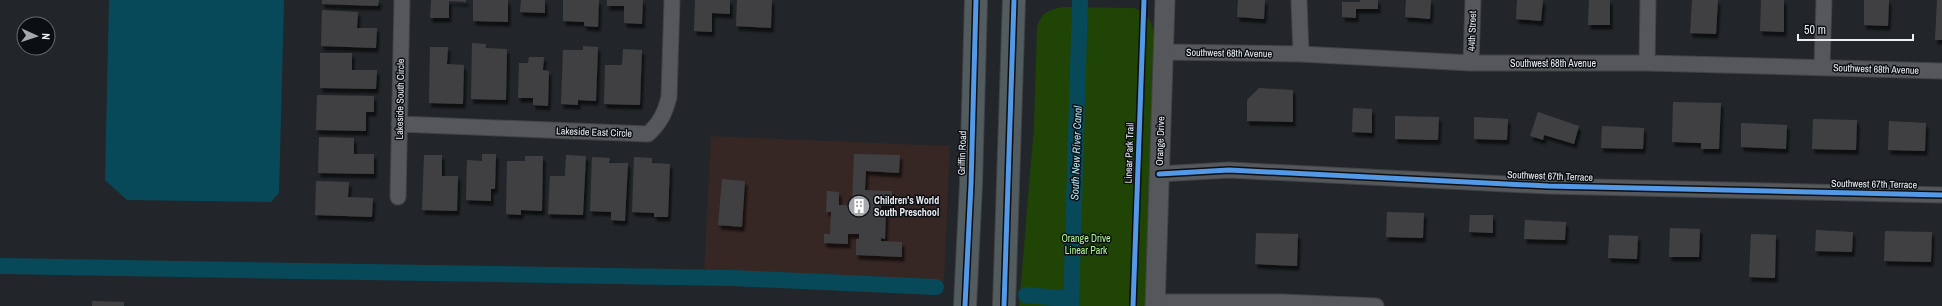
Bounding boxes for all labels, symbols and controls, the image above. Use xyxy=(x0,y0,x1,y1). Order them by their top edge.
street label: 44th Street xyxy=(1465,10,1479,51)
north arrow xyxy=(16,16,56,56)
scale bar xyxy=(1798,16,1913,42)
text: 50 m xyxy=(1804,22,1826,38)
text: N xyxy=(39,33,53,40)
street label: Southwest 68th Avenue xyxy=(1186,46,1273,60)
street label: Southwest 68th Avenue xyxy=(1510,57,1596,70)
street label: Lakeside South Circle xyxy=(393,58,407,139)
street label: Southwest 68th Avenue xyxy=(1833,61,1920,77)
water label: South New River Canal xyxy=(1067,105,1085,200)
street label: Orange Drive xyxy=(1153,116,1167,166)
street label: Linear Park Trail xyxy=(1121,122,1137,184)
street label: Lakeside East Circle xyxy=(556,124,632,140)
street label: Griffin Road xyxy=(955,131,969,175)
street label: Southwest 67th Terrace xyxy=(1507,168,1594,184)
street label: Southwest 67th Terrace xyxy=(1831,177,1918,191)
building icon: Children's World South Preschool xyxy=(846,193,872,219)
place label: Children's World South Preschool xyxy=(874,194,939,219)
park label: Orange Drive Linear Park xyxy=(1061,232,1111,257)

